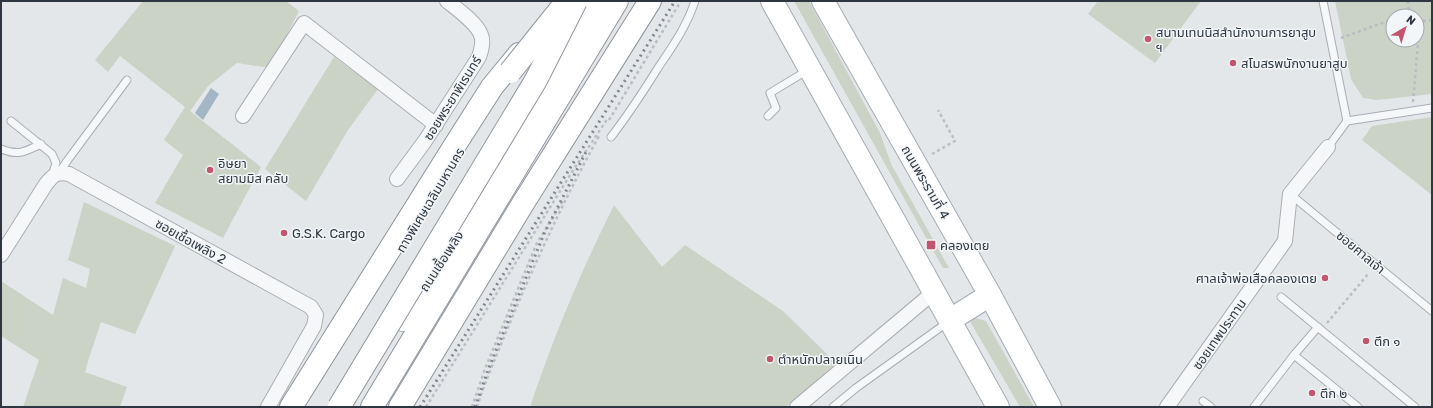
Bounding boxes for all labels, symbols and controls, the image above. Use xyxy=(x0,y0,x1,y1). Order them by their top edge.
north arrow xyxy=(1385,8,1425,48)
text: N xyxy=(1404,13,1418,28)
place label: สนามเทนนิสสำนักงานการยาสูบ ฯ xyxy=(1156,25,1316,55)
marker: สนามเทนนิสสำนักงานการยาสูบ ฯ xyxy=(1143,34,1153,44)
street label: ซอยพระยาพิเรนทร์ xyxy=(420,53,485,143)
place label: สโมสรพนักงานยาสูบ xyxy=(1241,56,1348,71)
marker: สโมสรพนักงานยาสูบ xyxy=(1228,58,1238,68)
street label: ถนนพระรามที่ 4 xyxy=(898,142,954,222)
street label: ทางพิเศษเฉลิมมหานคร xyxy=(393,145,468,255)
place label: อิษยา สยามมิส คลับ xyxy=(218,156,288,186)
marker: อิษยา สยามมิส คลับ xyxy=(205,165,215,175)
street label: ซอยเชื้อเพลิง 2 xyxy=(153,214,230,267)
place label: G.S.K. Cargo xyxy=(292,226,365,242)
street label: ถนนเชื้อเพลิง xyxy=(415,227,467,294)
marker: G.S.K. Cargo xyxy=(279,228,289,238)
street label: ซอยศาลเจ้า xyxy=(1333,228,1388,277)
place label: คลองเตย xyxy=(940,238,990,253)
marker: คลองเตย xyxy=(925,239,937,251)
place label: ศาลเจ้าพ่อเสือคลองเตย xyxy=(1196,271,1317,286)
marker: ศาลเจ้าพ่อเสือคลองเตย xyxy=(1320,273,1330,283)
street label: ซอยเทพประทาน xyxy=(1189,296,1249,373)
place label: ตึก ๑ xyxy=(1374,334,1400,349)
marker: ตึก ๑ xyxy=(1361,336,1371,346)
place label: ตำหนักปลายเนิน xyxy=(778,352,863,367)
marker: ตำหนักปลายเนิน xyxy=(765,354,775,364)
place label: ตึก ๒ xyxy=(1320,386,1347,401)
marker: ตึก ๒ xyxy=(1307,388,1317,398)

